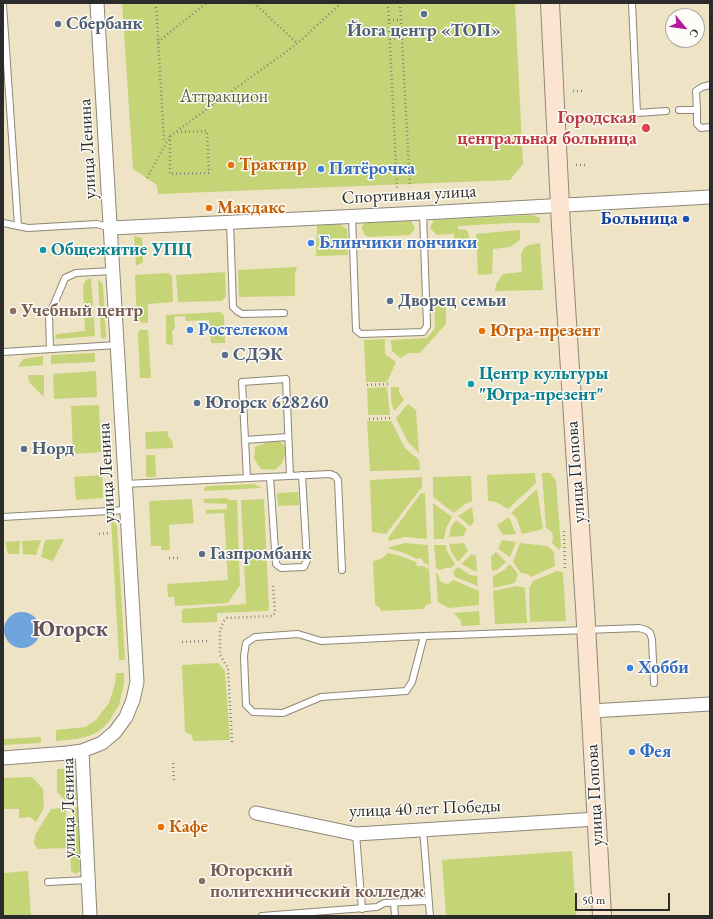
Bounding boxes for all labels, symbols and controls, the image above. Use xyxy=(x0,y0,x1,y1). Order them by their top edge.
north arrow xyxy=(665,8,705,48)
marker: Йога центр «ТОП» xyxy=(419,9,429,19)
place label: Сбербанк xyxy=(66,13,142,35)
marker: Сбербанк xyxy=(53,19,63,29)
place label: Йога центр «ТОП» xyxy=(347,20,501,42)
text: С xyxy=(687,27,703,40)
park label: Аттракцион xyxy=(180,86,268,108)
street label: улица Ленина xyxy=(75,98,101,200)
place label: Городская центральная больница xyxy=(457,107,637,150)
marker: Городская центральная больница xyxy=(640,122,652,134)
place label: Трактир xyxy=(239,154,307,176)
place label: Пятёрочка xyxy=(329,158,415,180)
marker: Трактир xyxy=(226,160,236,170)
marker: Пятёрочка xyxy=(316,164,326,174)
street label: Спортивная улица xyxy=(341,181,477,209)
place label: Макдакс xyxy=(217,197,285,219)
marker: Макдакс xyxy=(204,203,214,213)
place label: Больница xyxy=(601,208,678,230)
marker: Больница xyxy=(681,214,691,224)
place label: Блинчики пончики xyxy=(319,232,477,254)
marker: Блинчики пончики xyxy=(306,238,316,248)
place label: Общежитие УПЦ xyxy=(51,239,192,261)
marker: Общежитие УПЦ xyxy=(38,245,48,255)
place label: Дворец семьи xyxy=(398,290,507,312)
marker: Дворец семьи xyxy=(385,296,395,306)
place label: Учебный центр xyxy=(21,300,143,322)
marker: Учебный центр xyxy=(8,306,18,316)
place label: Ростелеком xyxy=(198,319,288,341)
place label: Югра-презент xyxy=(490,320,600,342)
marker: Ростелеком xyxy=(185,325,195,335)
marker: Югра-презент xyxy=(477,326,487,336)
place label: СДЭК xyxy=(233,344,283,366)
marker: СДЭК xyxy=(220,350,230,360)
place label: Центр культуры "Югра-презент" xyxy=(479,363,608,406)
marker: Центр культуры "Югра-презент" xyxy=(466,379,476,389)
place label: Югорск 628260 xyxy=(205,392,328,414)
marker: Югорск 628260 xyxy=(192,398,202,408)
street label: улица Попова xyxy=(562,420,590,524)
street label: улица Ленина xyxy=(94,422,120,524)
place label: Норд xyxy=(32,438,74,460)
marker: Норд xyxy=(19,444,29,454)
place label: Газпромбанк xyxy=(210,543,312,565)
marker: Газпромбанк xyxy=(197,549,207,559)
district label: Югорск xyxy=(32,617,108,643)
place label: Хобби xyxy=(638,657,689,679)
marker: Хобби xyxy=(625,663,635,673)
place label: Фея xyxy=(640,741,671,763)
street label: улица Попова xyxy=(582,743,608,847)
marker: Фея xyxy=(627,747,637,757)
street label: улица Ленина xyxy=(57,757,81,859)
street label: улица 40 лет Победы xyxy=(349,796,501,822)
place label: Кафе xyxy=(169,816,208,838)
marker: Кафе xyxy=(156,822,166,832)
place label: Югорский политехнический колледж xyxy=(210,860,424,902)
marker: Югорский политехнический колледж xyxy=(197,876,207,886)
scale bar xyxy=(577,885,672,911)
text: 50 m xyxy=(582,892,605,908)

